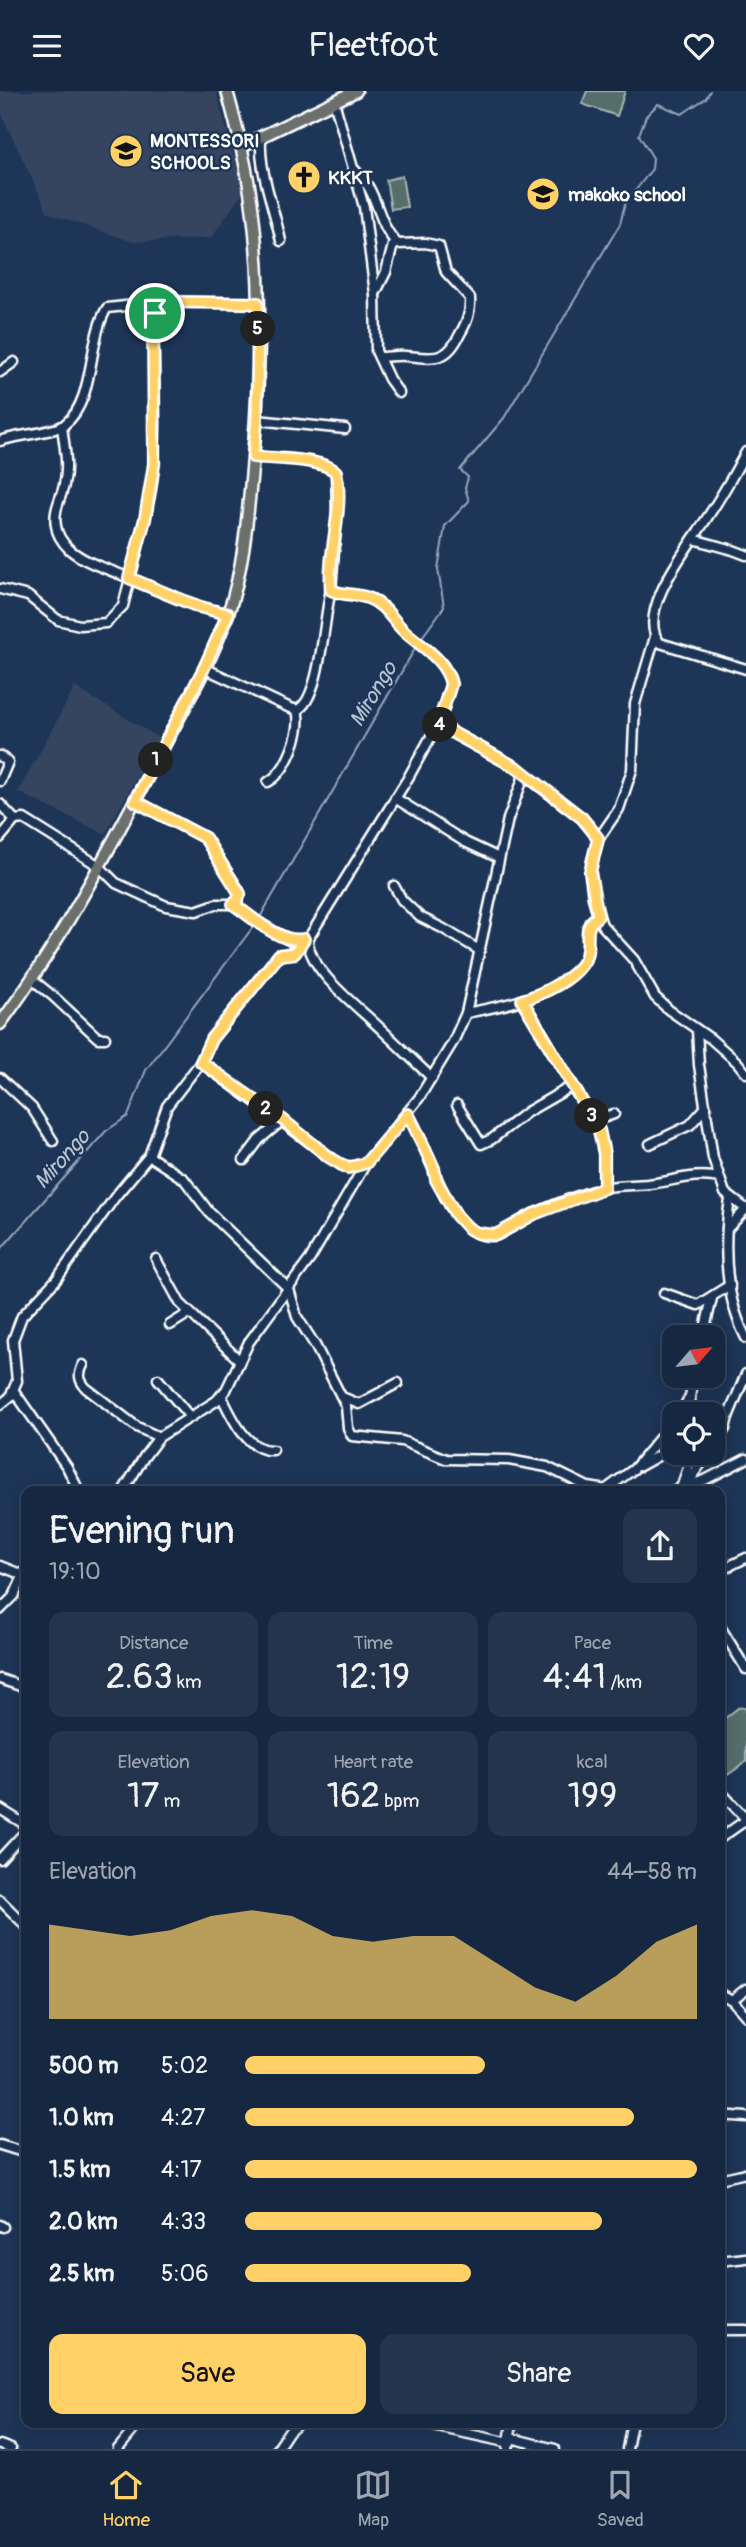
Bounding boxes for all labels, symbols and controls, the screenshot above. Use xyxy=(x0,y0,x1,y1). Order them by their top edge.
text: Fleetfoot xyxy=(308,26,438,66)
icon: menu xyxy=(28,27,66,65)
icon: heart xyxy=(680,27,718,65)
place label: MONTESSORI SCHOOLS xyxy=(150,129,260,175)
school or university icon: MONTESSORI SCHOOLS xyxy=(107,132,145,170)
church icon: KKKT xyxy=(285,158,323,196)
place label: KKKT xyxy=(328,166,373,190)
school or university icon: makoko school xyxy=(524,175,562,213)
place label: makoko school xyxy=(568,183,686,207)
pin xyxy=(125,283,185,343)
icon: arrive xyxy=(136,294,174,332)
pin: 5 xyxy=(240,311,276,347)
text: 5 xyxy=(252,316,263,340)
water label: Mirongo xyxy=(344,656,404,732)
pin: 4 xyxy=(422,707,458,743)
text: 4 xyxy=(434,712,445,736)
pin: 1 xyxy=(138,743,174,777)
text: 1 xyxy=(152,747,159,771)
pin: 2 xyxy=(248,1091,284,1127)
text: 2 xyxy=(260,1096,271,1120)
pin: 3 xyxy=(574,1098,610,1133)
text: 3 xyxy=(586,1103,597,1127)
water label: Mirongo xyxy=(29,1123,97,1195)
north arrow xyxy=(662,1325,724,1388)
map controls xyxy=(662,1325,725,1465)
button: locate xyxy=(662,1402,725,1465)
text: Evening run xyxy=(49,1507,235,1555)
button: share xyxy=(623,1509,697,1583)
text: 19:10 xyxy=(49,1557,101,1586)
text: Distance xyxy=(119,1631,188,1655)
text: Time xyxy=(353,1631,393,1655)
text: Pace xyxy=(574,1631,611,1655)
text: 2.63 xyxy=(106,1655,173,1699)
text: 12:19 xyxy=(336,1655,410,1699)
text: 4:41 xyxy=(543,1655,606,1699)
text: km xyxy=(173,1670,202,1694)
text: /km xyxy=(606,1670,642,1694)
text: Elevation xyxy=(117,1750,190,1774)
text: Heart rate xyxy=(333,1750,413,1774)
text: kcal xyxy=(577,1750,608,1774)
text: 17 xyxy=(127,1774,159,1818)
text: 162 xyxy=(327,1774,380,1818)
text: 199 xyxy=(567,1774,617,1818)
text: m xyxy=(159,1789,180,1813)
text: bpm xyxy=(380,1789,419,1813)
text: Elevation xyxy=(49,1857,137,1886)
text: 44–58 m xyxy=(607,1857,697,1886)
text: 500 m xyxy=(49,2051,118,2080)
text: 5:02 xyxy=(161,2051,208,2080)
text: 1.0 km xyxy=(49,2103,114,2132)
text: 4:27 xyxy=(161,2103,206,2132)
text: 1.5 km xyxy=(49,2155,111,2184)
text: 4:17 xyxy=(161,2155,202,2184)
text: 2.0 km xyxy=(49,2207,118,2236)
text: 4:33 xyxy=(161,2207,206,2236)
text: 2.5 km xyxy=(49,2259,114,2288)
text: 5:06 xyxy=(161,2259,209,2288)
button: Save xyxy=(49,2334,366,2414)
button: Share xyxy=(380,2334,697,2414)
tab: Home xyxy=(102,2466,150,2532)
tab: Map xyxy=(354,2466,392,2532)
tab: Saved xyxy=(597,2466,644,2532)

